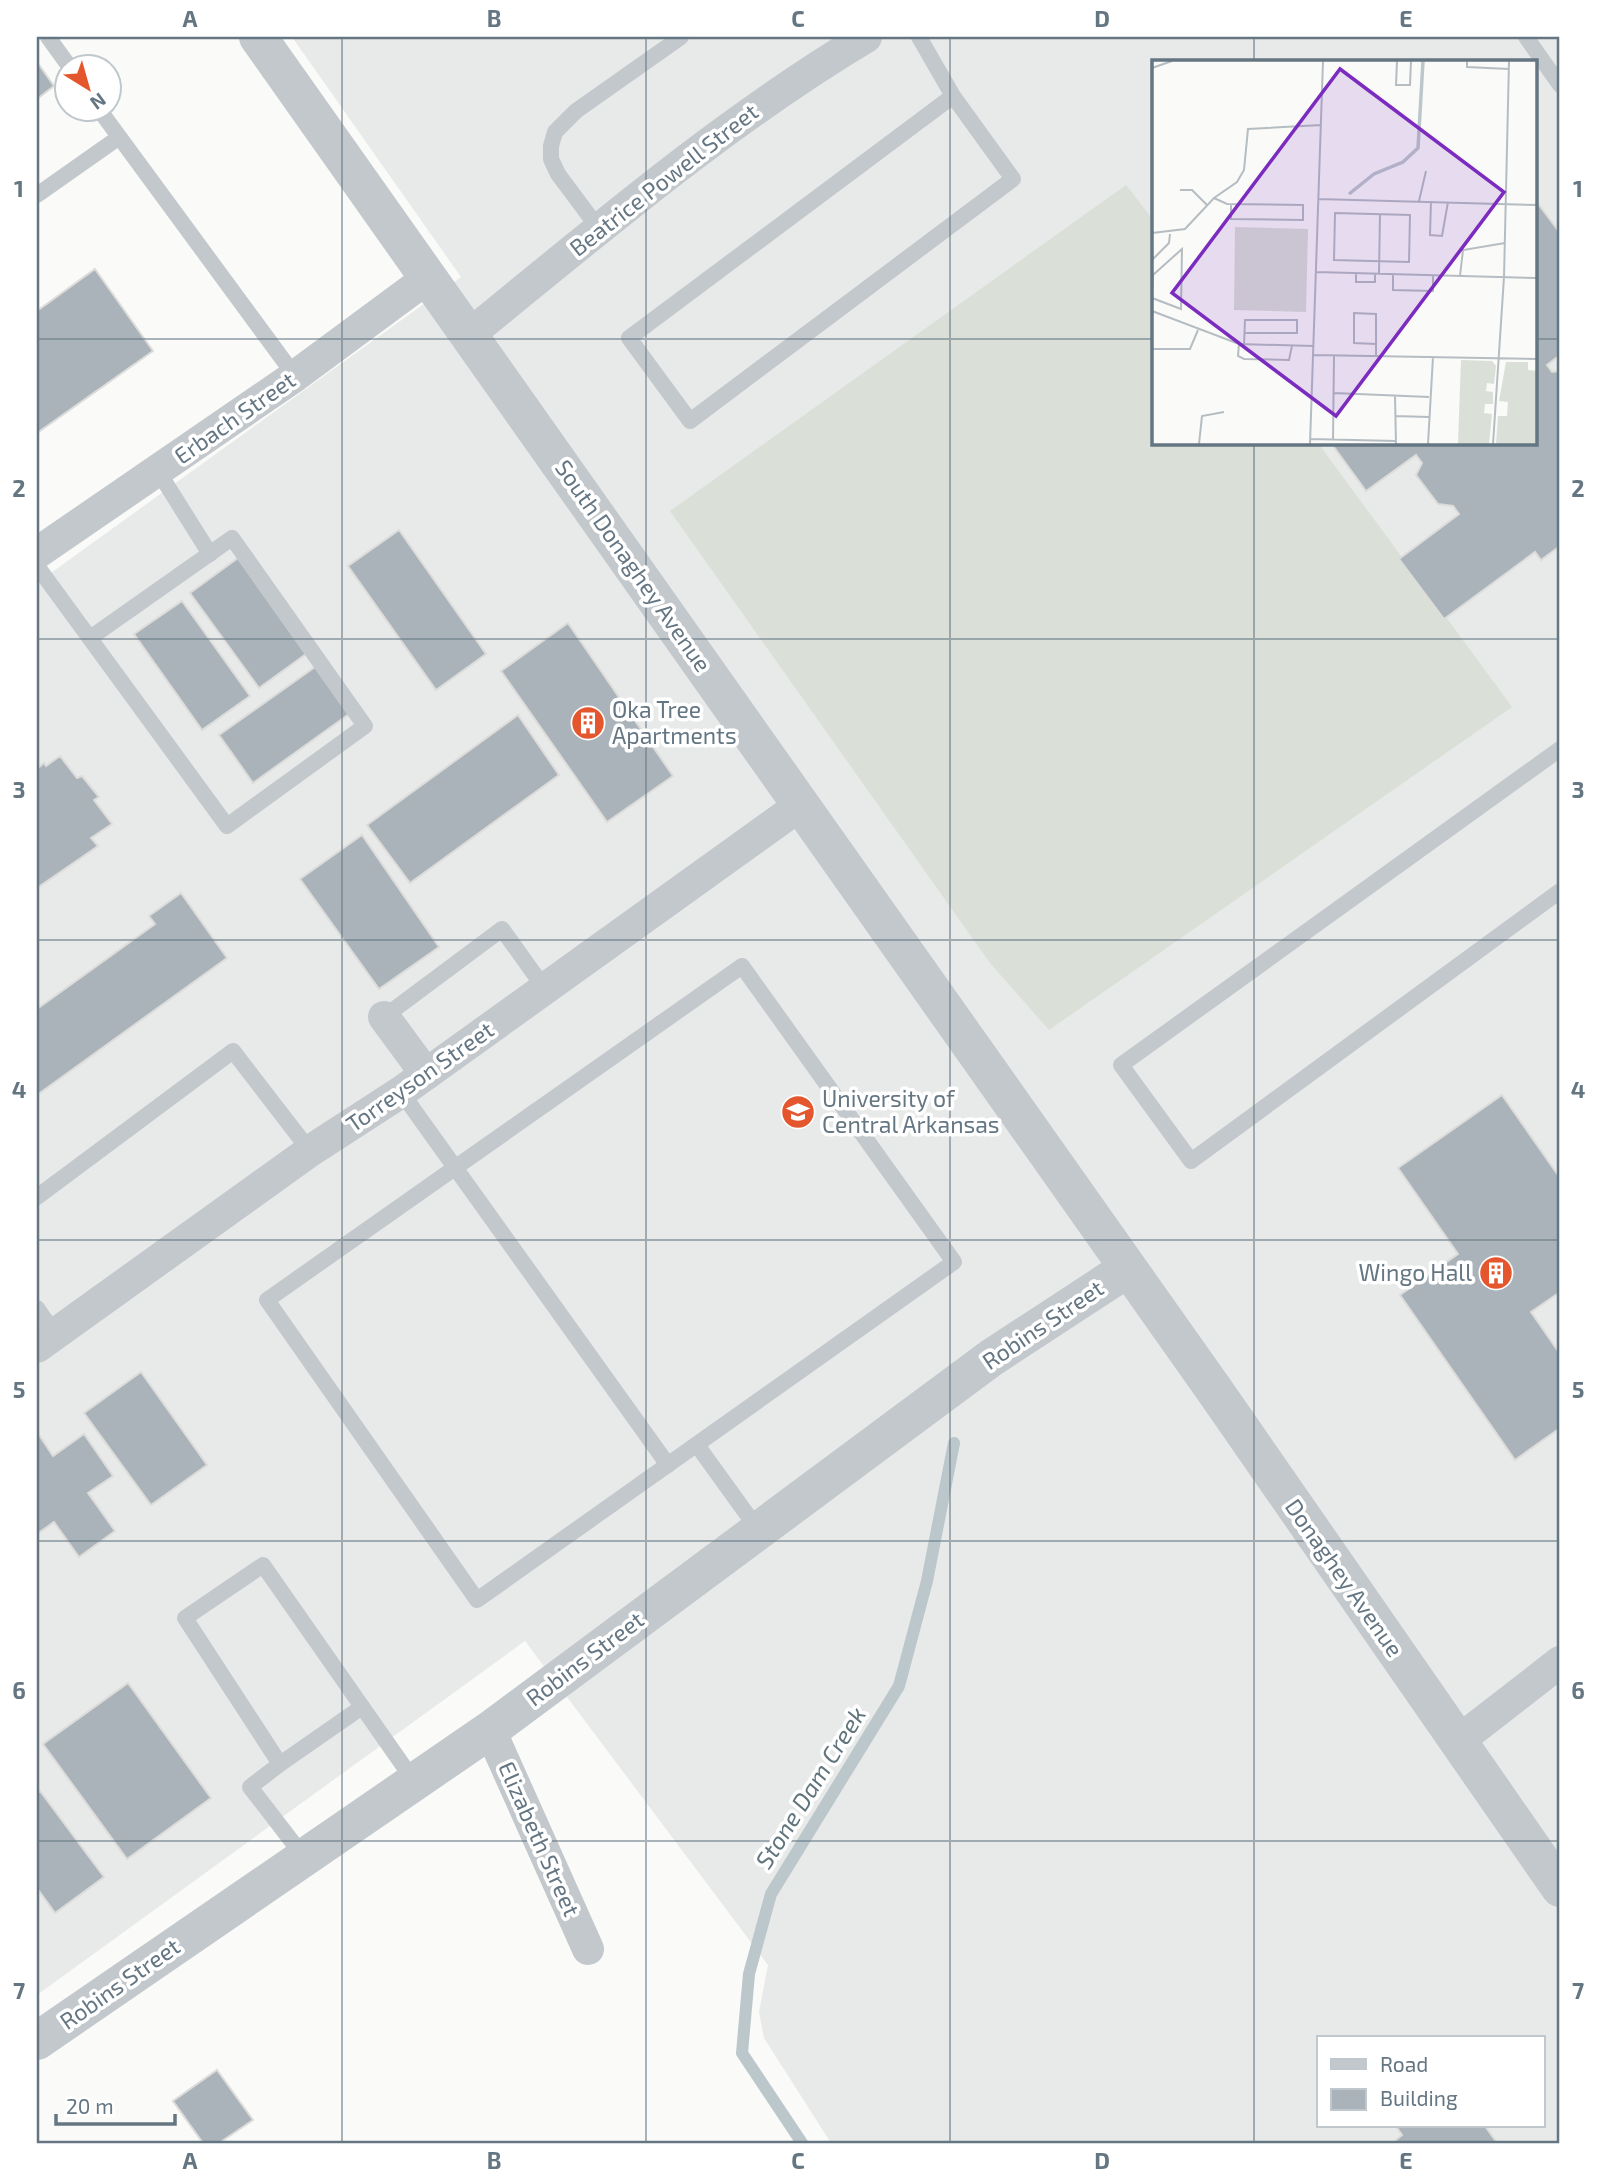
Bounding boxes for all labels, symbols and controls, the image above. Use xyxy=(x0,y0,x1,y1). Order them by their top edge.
text: A xyxy=(182,4,198,32)
text: B xyxy=(487,4,501,32)
text: C xyxy=(791,4,805,32)
text: D xyxy=(1094,4,1110,32)
text: E xyxy=(1399,4,1413,32)
north arrow xyxy=(52,52,122,122)
inset map xyxy=(1152,60,1538,444)
text: N xyxy=(86,89,111,115)
street label: Beatrice Powell Street xyxy=(564,97,763,261)
text: 1 xyxy=(14,174,24,202)
text: 1 xyxy=(1573,174,1583,202)
street label: Erbach Street xyxy=(168,365,301,469)
street label: South Donaghey Avenue xyxy=(550,454,718,677)
text: 2 xyxy=(12,474,26,502)
text: 2 xyxy=(1571,474,1585,502)
place label: Oka Tree Apartments xyxy=(612,695,737,749)
building icon: Oka Tree Apartments xyxy=(569,704,607,742)
text: 3 xyxy=(12,775,26,803)
text: 3 xyxy=(1571,775,1585,803)
street label: Torreyson Street xyxy=(340,1015,499,1137)
text: 4 xyxy=(12,1075,26,1103)
text: 4 xyxy=(1571,1075,1585,1103)
place label: University of Central Arkansas xyxy=(822,1084,1000,1138)
school or university icon: University of Central Arkansas xyxy=(779,1093,817,1131)
building icon: Wingo Hall xyxy=(1477,1254,1515,1292)
place label: Wingo Hall xyxy=(1359,1258,1472,1286)
street label: Robins Street xyxy=(977,1273,1109,1375)
text: 5 xyxy=(13,1375,25,1403)
text: 5 xyxy=(1572,1375,1584,1403)
street label: Donaghey Avenue xyxy=(1280,1493,1410,1662)
street label: Robins Street xyxy=(520,1605,649,1712)
text: 6 xyxy=(12,1676,26,1704)
text: 6 xyxy=(1571,1676,1585,1704)
water label: Stone Dam Creek xyxy=(748,1701,871,1873)
street label: Elizabeth Street xyxy=(493,1757,587,1921)
street label: Robins Street xyxy=(54,1931,185,2035)
text: 7 xyxy=(13,1976,25,2004)
text: 7 xyxy=(1572,1976,1584,2004)
legend xyxy=(1317,2036,1544,2128)
text: Road xyxy=(1380,2051,1428,2076)
scale bar xyxy=(56,2082,175,2126)
text: Building xyxy=(1380,2085,1458,2110)
text: 20 m xyxy=(66,2093,114,2118)
text: A xyxy=(182,2146,198,2174)
text: B xyxy=(487,2146,501,2174)
text: C xyxy=(791,2146,805,2174)
text: D xyxy=(1094,2146,1110,2174)
text: E xyxy=(1399,2146,1413,2174)

